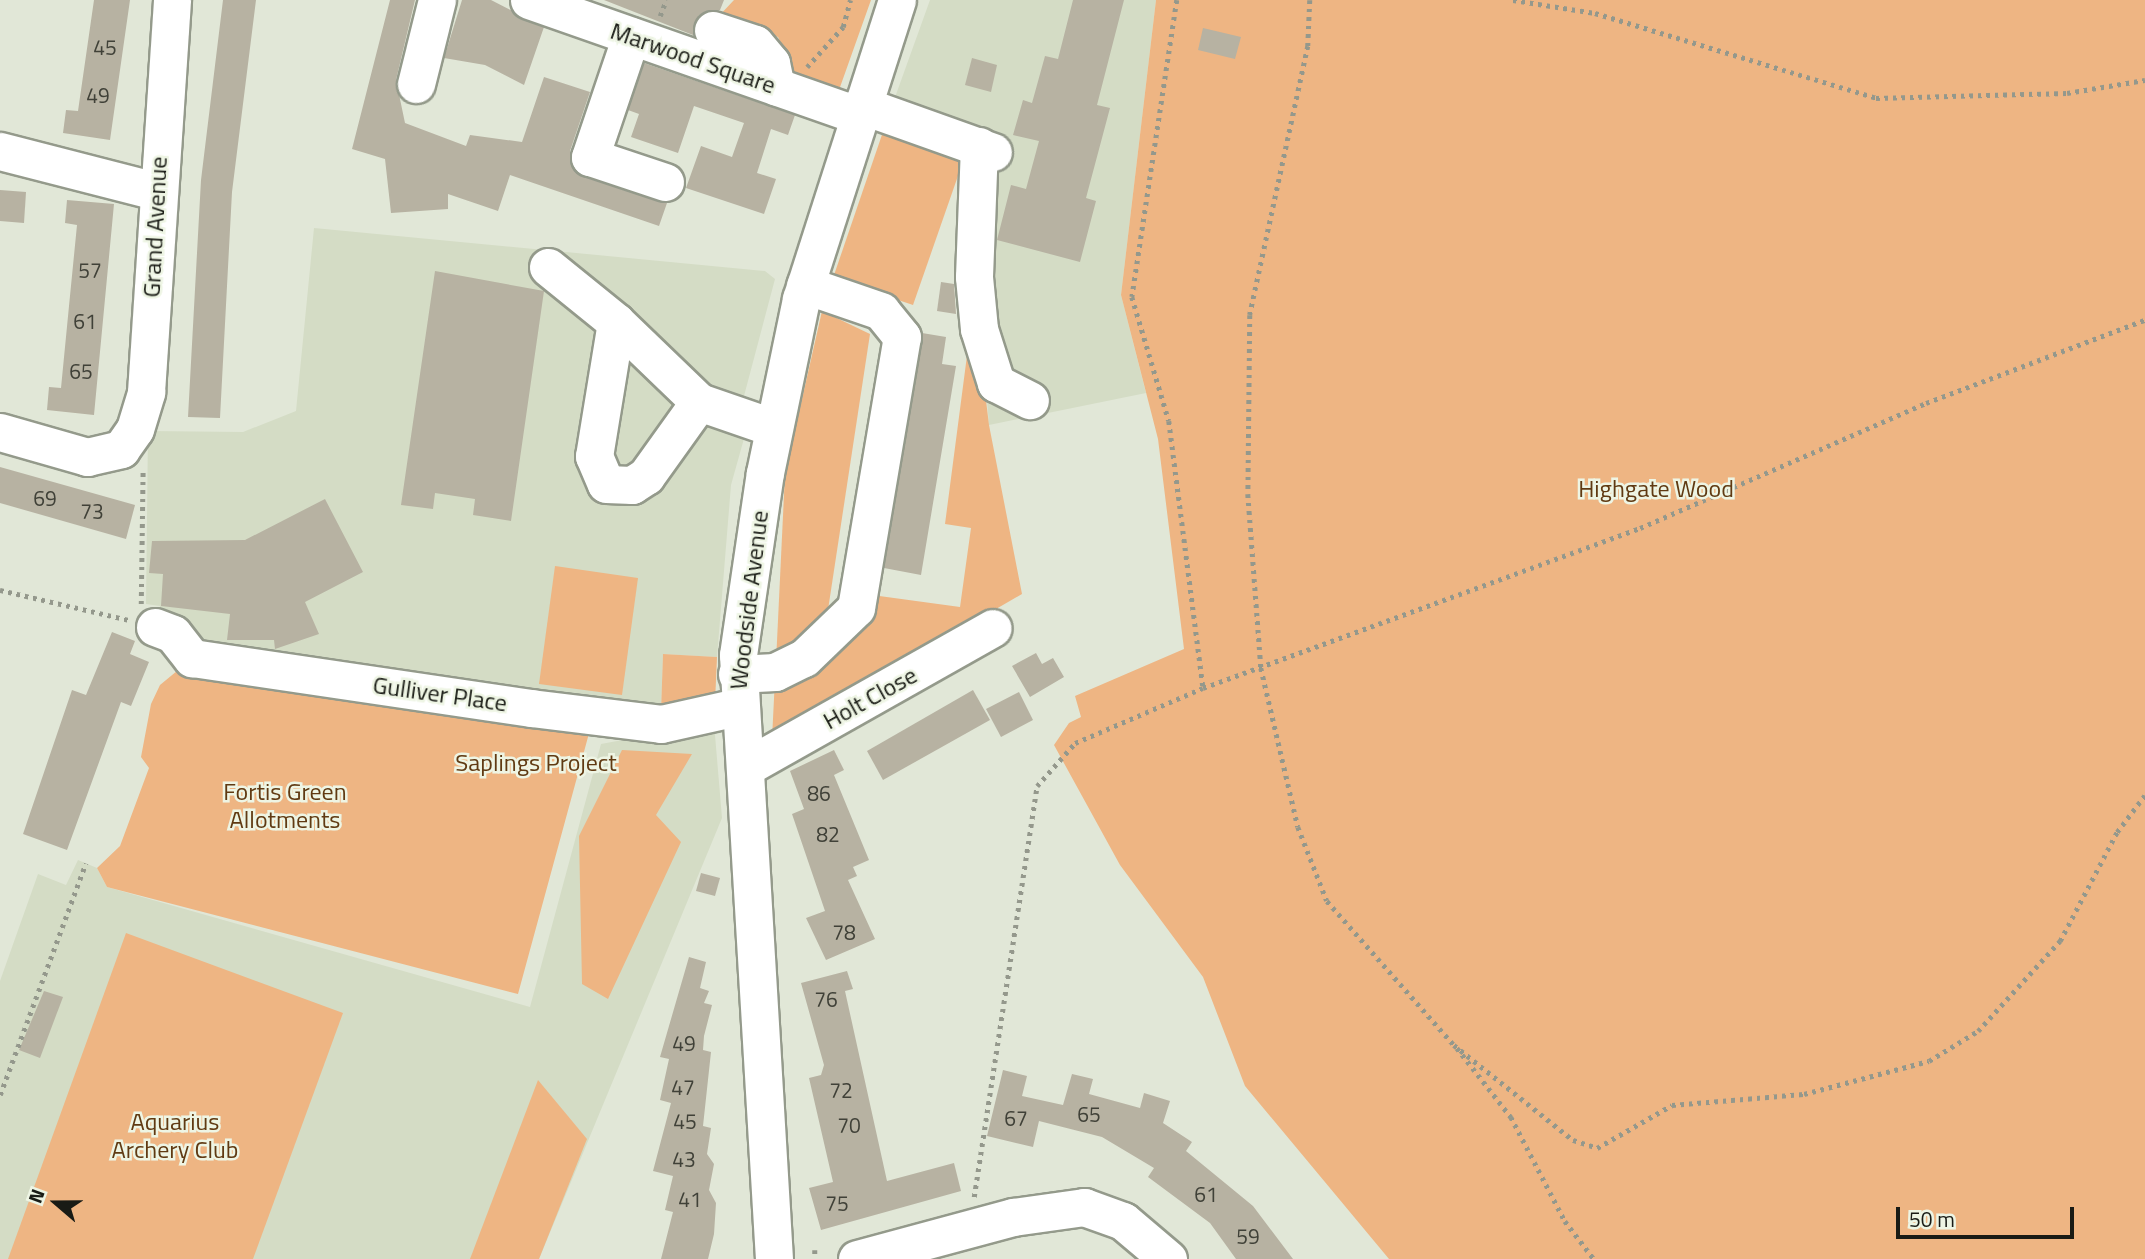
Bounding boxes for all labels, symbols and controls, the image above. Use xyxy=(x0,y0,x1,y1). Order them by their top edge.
street label: Marwood Square xyxy=(607,16,779,100)
house number: 45 xyxy=(93,34,117,60)
house number: 49 xyxy=(86,82,110,108)
street label: Grand Avenue xyxy=(137,156,173,298)
house number: 57 xyxy=(78,257,102,283)
house number: 61 xyxy=(73,308,97,334)
house number: 65 xyxy=(69,358,93,384)
park label: Highgate Wood xyxy=(1578,475,1734,503)
house number: 69 xyxy=(33,485,57,511)
house number: 73 xyxy=(80,498,104,524)
street label: Woodside Avenue xyxy=(724,509,774,691)
street label: Holt Close xyxy=(818,661,922,735)
street label: Gulliver Place xyxy=(371,670,509,718)
park label: Saplings Project xyxy=(455,749,617,777)
park label: Fortis Green Allotments xyxy=(223,778,347,834)
house number: 86 xyxy=(807,780,831,806)
house number: 82 xyxy=(816,821,840,847)
house number: 78 xyxy=(832,919,856,945)
house number: 76 xyxy=(814,986,838,1012)
house number: 49 xyxy=(672,1030,696,1056)
house number: 47 xyxy=(671,1074,695,1100)
house number: 72 xyxy=(829,1077,853,1103)
house number: 65 xyxy=(1077,1101,1101,1127)
house number: 67 xyxy=(1004,1105,1028,1131)
park label: Aquarius Archery Club xyxy=(112,1108,238,1164)
house number: 45 xyxy=(673,1108,697,1134)
house number: 70 xyxy=(837,1112,861,1138)
house number: 43 xyxy=(672,1146,696,1172)
north arrow xyxy=(21,1168,91,1238)
house number: 61 xyxy=(1194,1181,1218,1207)
text: N xyxy=(20,1185,52,1207)
house number: 41 xyxy=(678,1186,702,1212)
house number: 75 xyxy=(825,1190,849,1216)
scale bar xyxy=(1900,1192,2078,1236)
text: 50 m xyxy=(1909,1203,1955,1235)
house number: 59 xyxy=(1236,1223,1260,1249)

